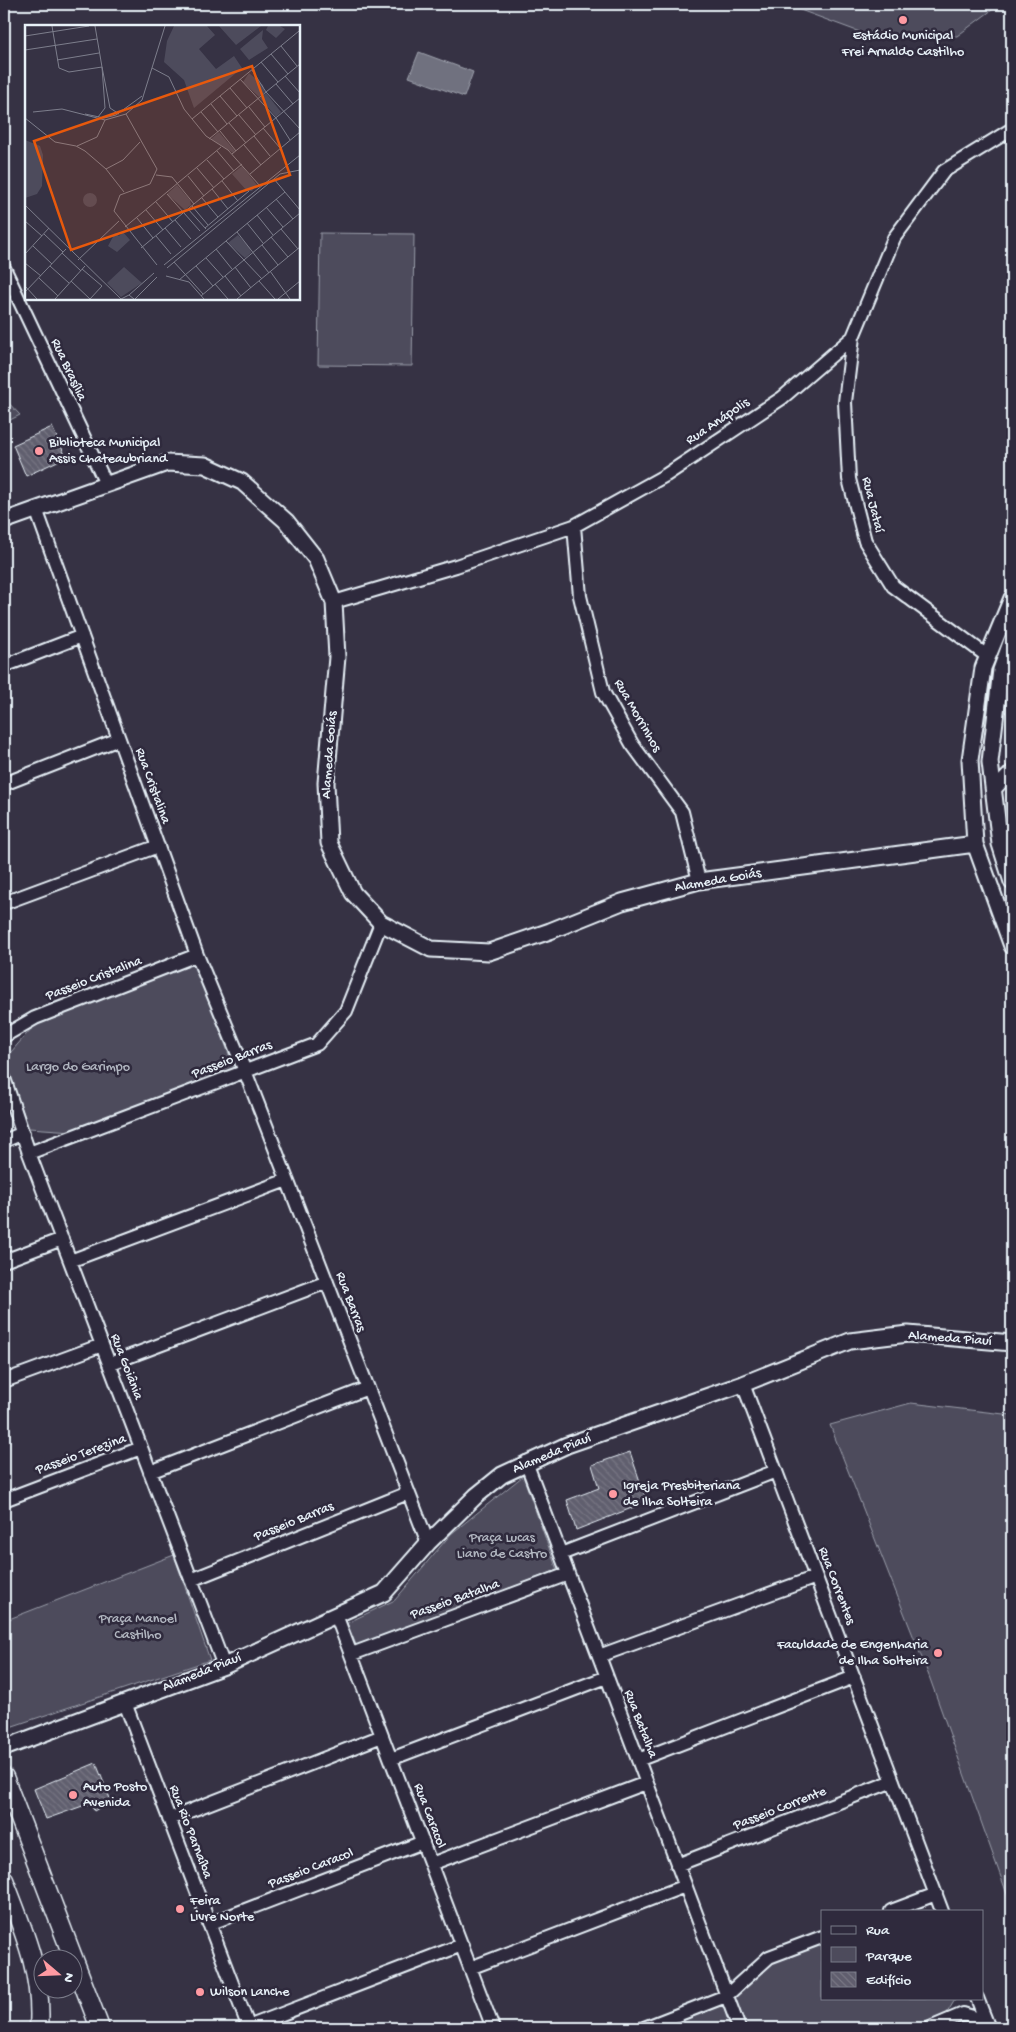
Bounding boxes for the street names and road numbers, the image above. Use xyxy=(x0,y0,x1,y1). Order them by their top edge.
street label: Rua Brasília xyxy=(46,336,90,405)
street label: Rua Anápolis xyxy=(683,394,754,449)
street label: Rua Jataí xyxy=(857,475,887,535)
street label: Rua Morrinhos xyxy=(609,676,665,756)
street label: Alameda Goiás xyxy=(318,710,342,799)
street label: Rua Cristalina xyxy=(130,746,174,828)
street label: Alameda Goiás xyxy=(673,865,763,897)
street label: Passeio Cristalina xyxy=(43,952,146,1005)
street label: Passeio Barras xyxy=(189,1037,275,1083)
street label: Rua Barras xyxy=(331,1270,369,1335)
street label: Alameda Piauí xyxy=(908,1328,993,1350)
street label: Rua Goiânia xyxy=(106,1332,147,1404)
street label: Alameda Piauí xyxy=(510,1429,595,1478)
street label: Passeio Terezina xyxy=(32,1430,130,1480)
street label: Passeio Barras xyxy=(251,1498,337,1546)
street label: Rua Correntes xyxy=(813,1545,859,1628)
street label: Passeio Batalha xyxy=(407,1576,503,1624)
street label: Alameda Piauí xyxy=(160,1649,245,1697)
street label: Rua Batalha xyxy=(619,1687,661,1762)
street label: Rua Caracol xyxy=(409,1781,449,1851)
street label: Rua Rio Parnaíba xyxy=(164,1783,216,1882)
street label: Passeio Corrente xyxy=(730,1783,830,1835)
street label: Passeio Caracol xyxy=(265,1845,356,1893)

